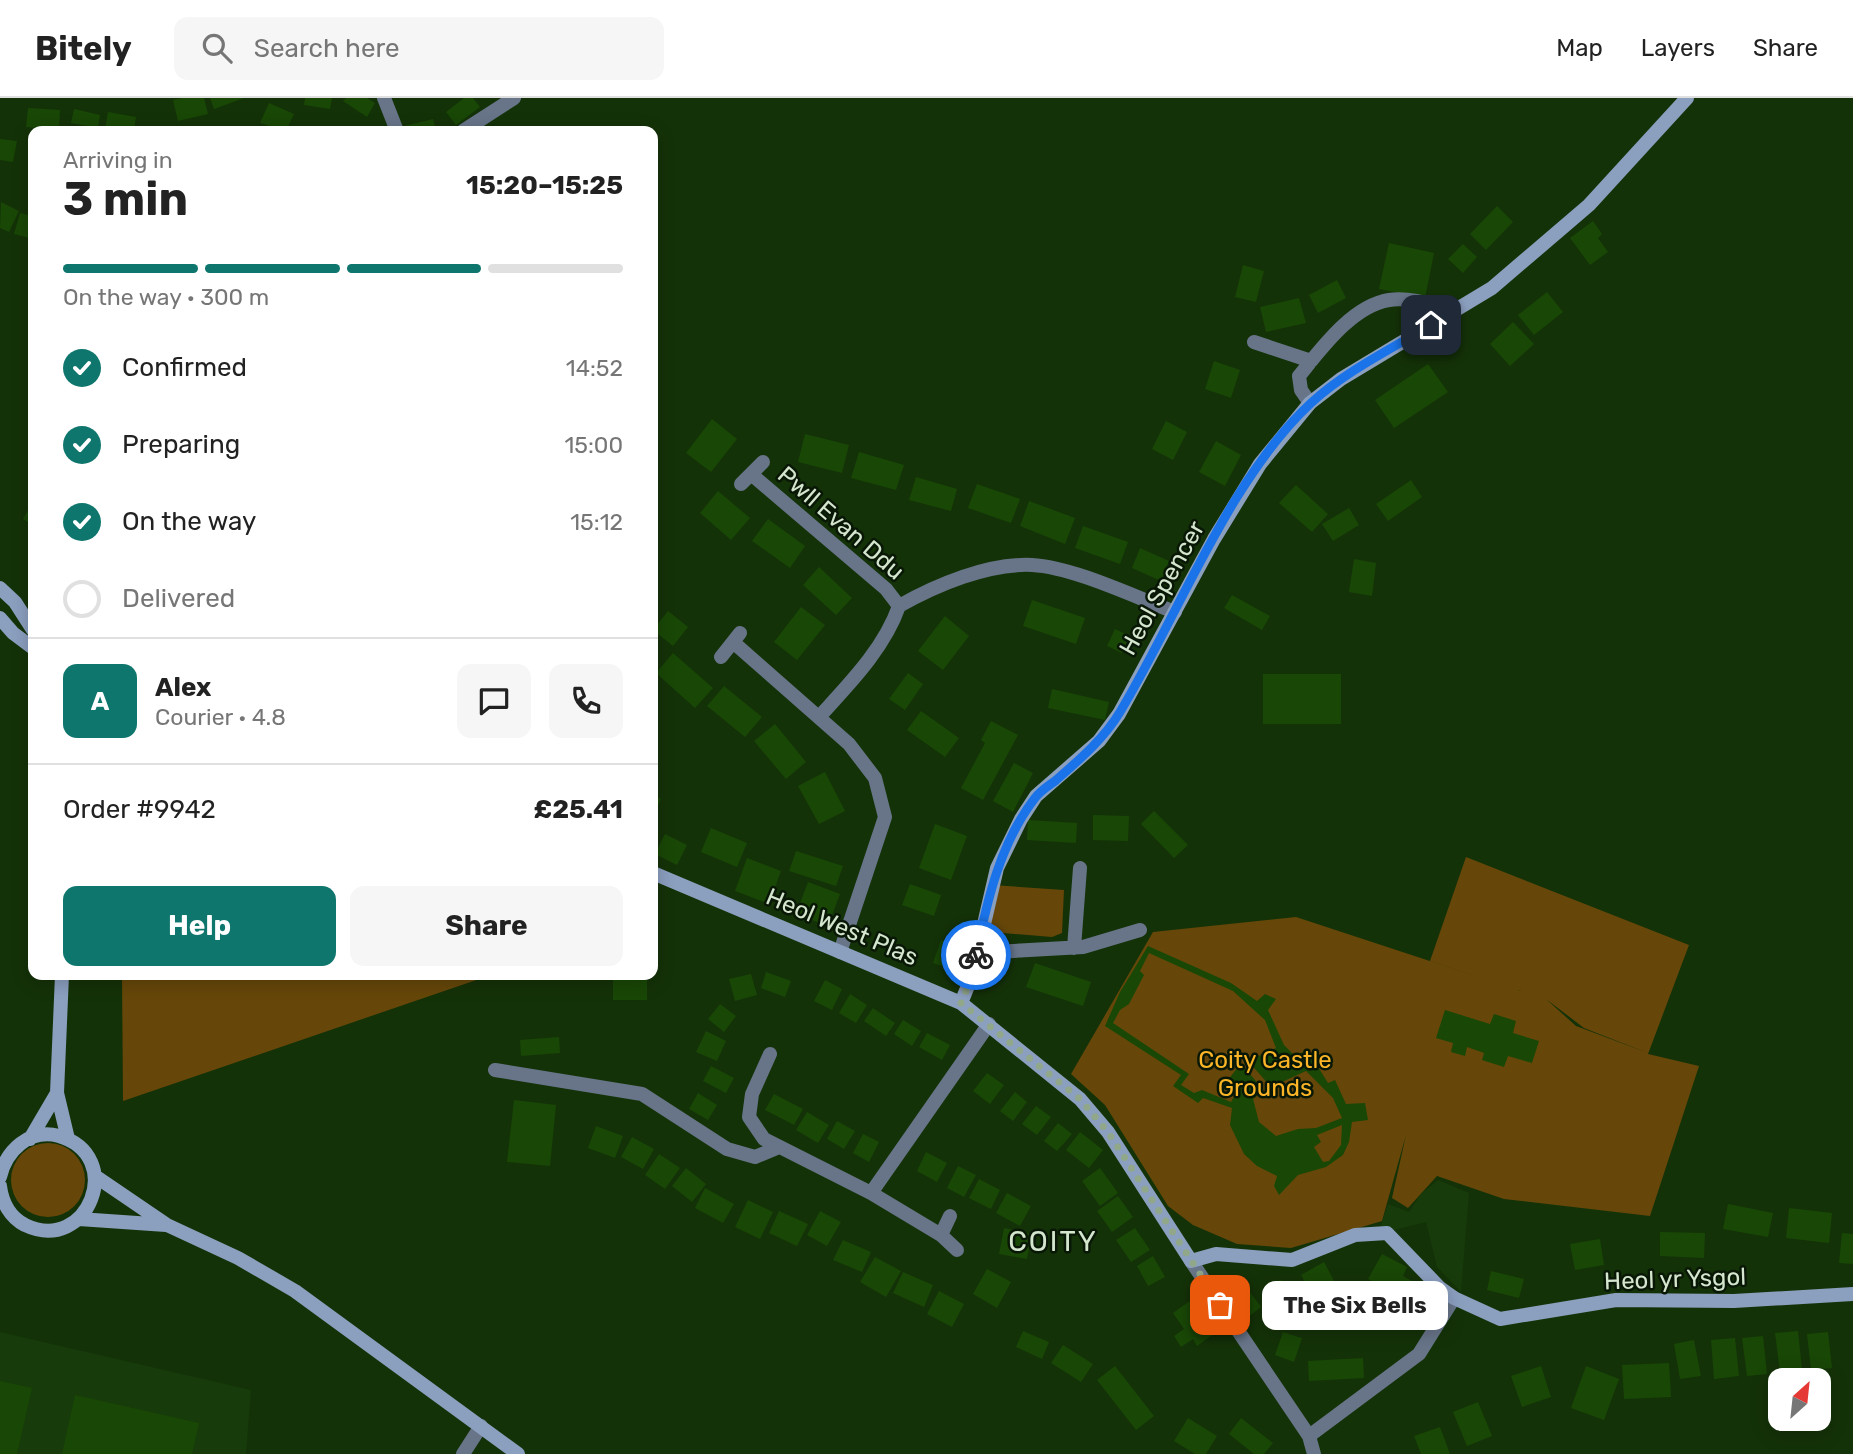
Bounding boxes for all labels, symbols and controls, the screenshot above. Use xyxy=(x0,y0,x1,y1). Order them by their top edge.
search box xyxy=(174,17,664,80)
text: Bitely xyxy=(35,29,132,68)
icon: search xyxy=(198,29,236,67)
text: Search here xyxy=(254,33,400,64)
text: Map xyxy=(1556,34,1603,62)
text: Layers xyxy=(1641,34,1715,62)
text: Share xyxy=(1753,34,1818,62)
text: Arriving in xyxy=(63,146,173,174)
text: 15:20–15:25 xyxy=(466,170,623,201)
text: 3 min xyxy=(63,172,188,227)
text: On the way · 300 m xyxy=(63,283,269,311)
pin xyxy=(1401,295,1461,355)
icon: home xyxy=(1412,306,1450,344)
icon: check xyxy=(63,349,101,387)
text: Confirmed xyxy=(122,352,247,383)
text: 14:52 xyxy=(566,354,623,382)
icon: check xyxy=(63,426,101,464)
text: Preparing xyxy=(122,429,240,460)
text: 15:00 xyxy=(564,431,623,459)
street label: Pwll Evan Ddu xyxy=(772,461,910,585)
icon: check xyxy=(63,503,101,541)
text: On the way xyxy=(122,506,256,537)
text: 15:12 xyxy=(570,508,623,536)
street label: Heol Spencer xyxy=(1114,516,1210,660)
text: Delivered xyxy=(122,583,235,614)
button: chat xyxy=(457,664,531,738)
button: phone xyxy=(549,664,623,738)
text: Alex xyxy=(155,672,211,703)
text: A xyxy=(91,686,109,717)
text: Courier · 4.8 xyxy=(155,703,286,731)
text: Order #9942 xyxy=(63,794,216,825)
text: £25.41 xyxy=(533,794,623,825)
street label: Heol West Plas xyxy=(762,882,922,972)
button: Help xyxy=(63,886,336,966)
button: Share xyxy=(350,886,623,966)
courier xyxy=(941,920,1011,990)
icon: bike xyxy=(957,936,995,974)
park label: Coity Castle Grounds xyxy=(1198,1046,1332,1102)
district label: COITY xyxy=(1008,1225,1098,1258)
street label: Heol yr Ysgol xyxy=(1604,1263,1746,1295)
pin xyxy=(1190,1275,1250,1335)
callout: The Six Bells xyxy=(1262,1280,1448,1330)
icon: bag xyxy=(1201,1286,1239,1324)
text: The Six Bells xyxy=(1283,1291,1427,1319)
north arrow xyxy=(1768,1368,1830,1432)
map controls xyxy=(1768,1368,1831,1431)

